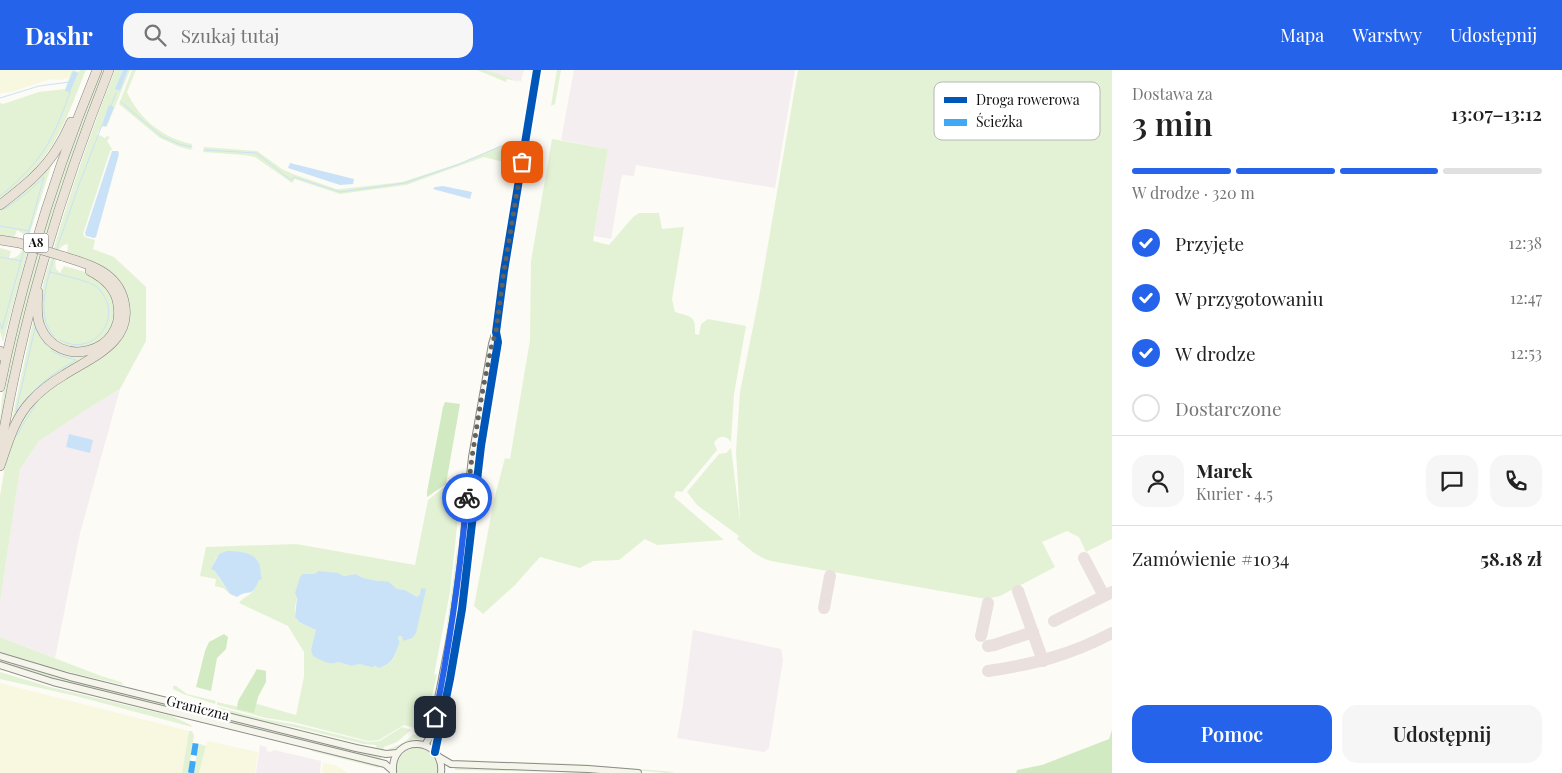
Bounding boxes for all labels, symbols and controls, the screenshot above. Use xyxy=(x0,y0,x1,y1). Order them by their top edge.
search box xyxy=(123,13,473,58)
text: Dashr xyxy=(25,19,93,51)
icon: search xyxy=(141,21,169,49)
text: Szukaj tutaj xyxy=(181,22,279,48)
text: Mapa xyxy=(1280,23,1324,47)
text: Warstwy xyxy=(1352,23,1422,47)
text: Udostępnij xyxy=(1450,23,1537,47)
legend xyxy=(934,82,1100,140)
text: Dostawa za xyxy=(1132,83,1213,104)
text: Droga rowerowa xyxy=(976,90,1080,109)
text: 13:07–13:12 xyxy=(1451,100,1542,126)
text: 3 min xyxy=(1132,101,1213,144)
text: Ścieżka xyxy=(976,112,1023,131)
pin xyxy=(501,141,543,183)
icon: bag xyxy=(508,148,536,176)
text: W drodze · 320 m xyxy=(1132,182,1255,203)
icon: check xyxy=(1132,229,1160,257)
text: Przyjęte xyxy=(1175,230,1244,256)
text: 12:38 xyxy=(1509,232,1542,253)
road number: A8 xyxy=(24,234,48,252)
icon: check xyxy=(1132,284,1160,312)
text: W przygotowaniu xyxy=(1175,285,1323,311)
text: 12:47 xyxy=(1510,287,1542,308)
icon: check xyxy=(1132,339,1160,367)
text: W drodze xyxy=(1175,340,1256,366)
text: 12:53 xyxy=(1510,342,1542,363)
text: Dostarczone xyxy=(1175,395,1282,421)
button: person xyxy=(1132,455,1184,507)
button: chat xyxy=(1426,455,1478,507)
button: phone xyxy=(1490,455,1542,507)
text: Marek xyxy=(1196,457,1253,483)
courier xyxy=(442,473,492,523)
text: Kurier · 4.5 xyxy=(1196,483,1273,504)
icon: bike xyxy=(453,484,481,512)
text: Zamówienie #1034 xyxy=(1132,545,1289,571)
text: 58.18 zł xyxy=(1480,545,1542,571)
street label: Graniczna xyxy=(165,691,232,725)
pin xyxy=(414,696,456,738)
icon: home xyxy=(421,703,449,731)
button: Pomoc xyxy=(1132,705,1332,763)
button: Udostępnij xyxy=(1342,705,1542,763)

